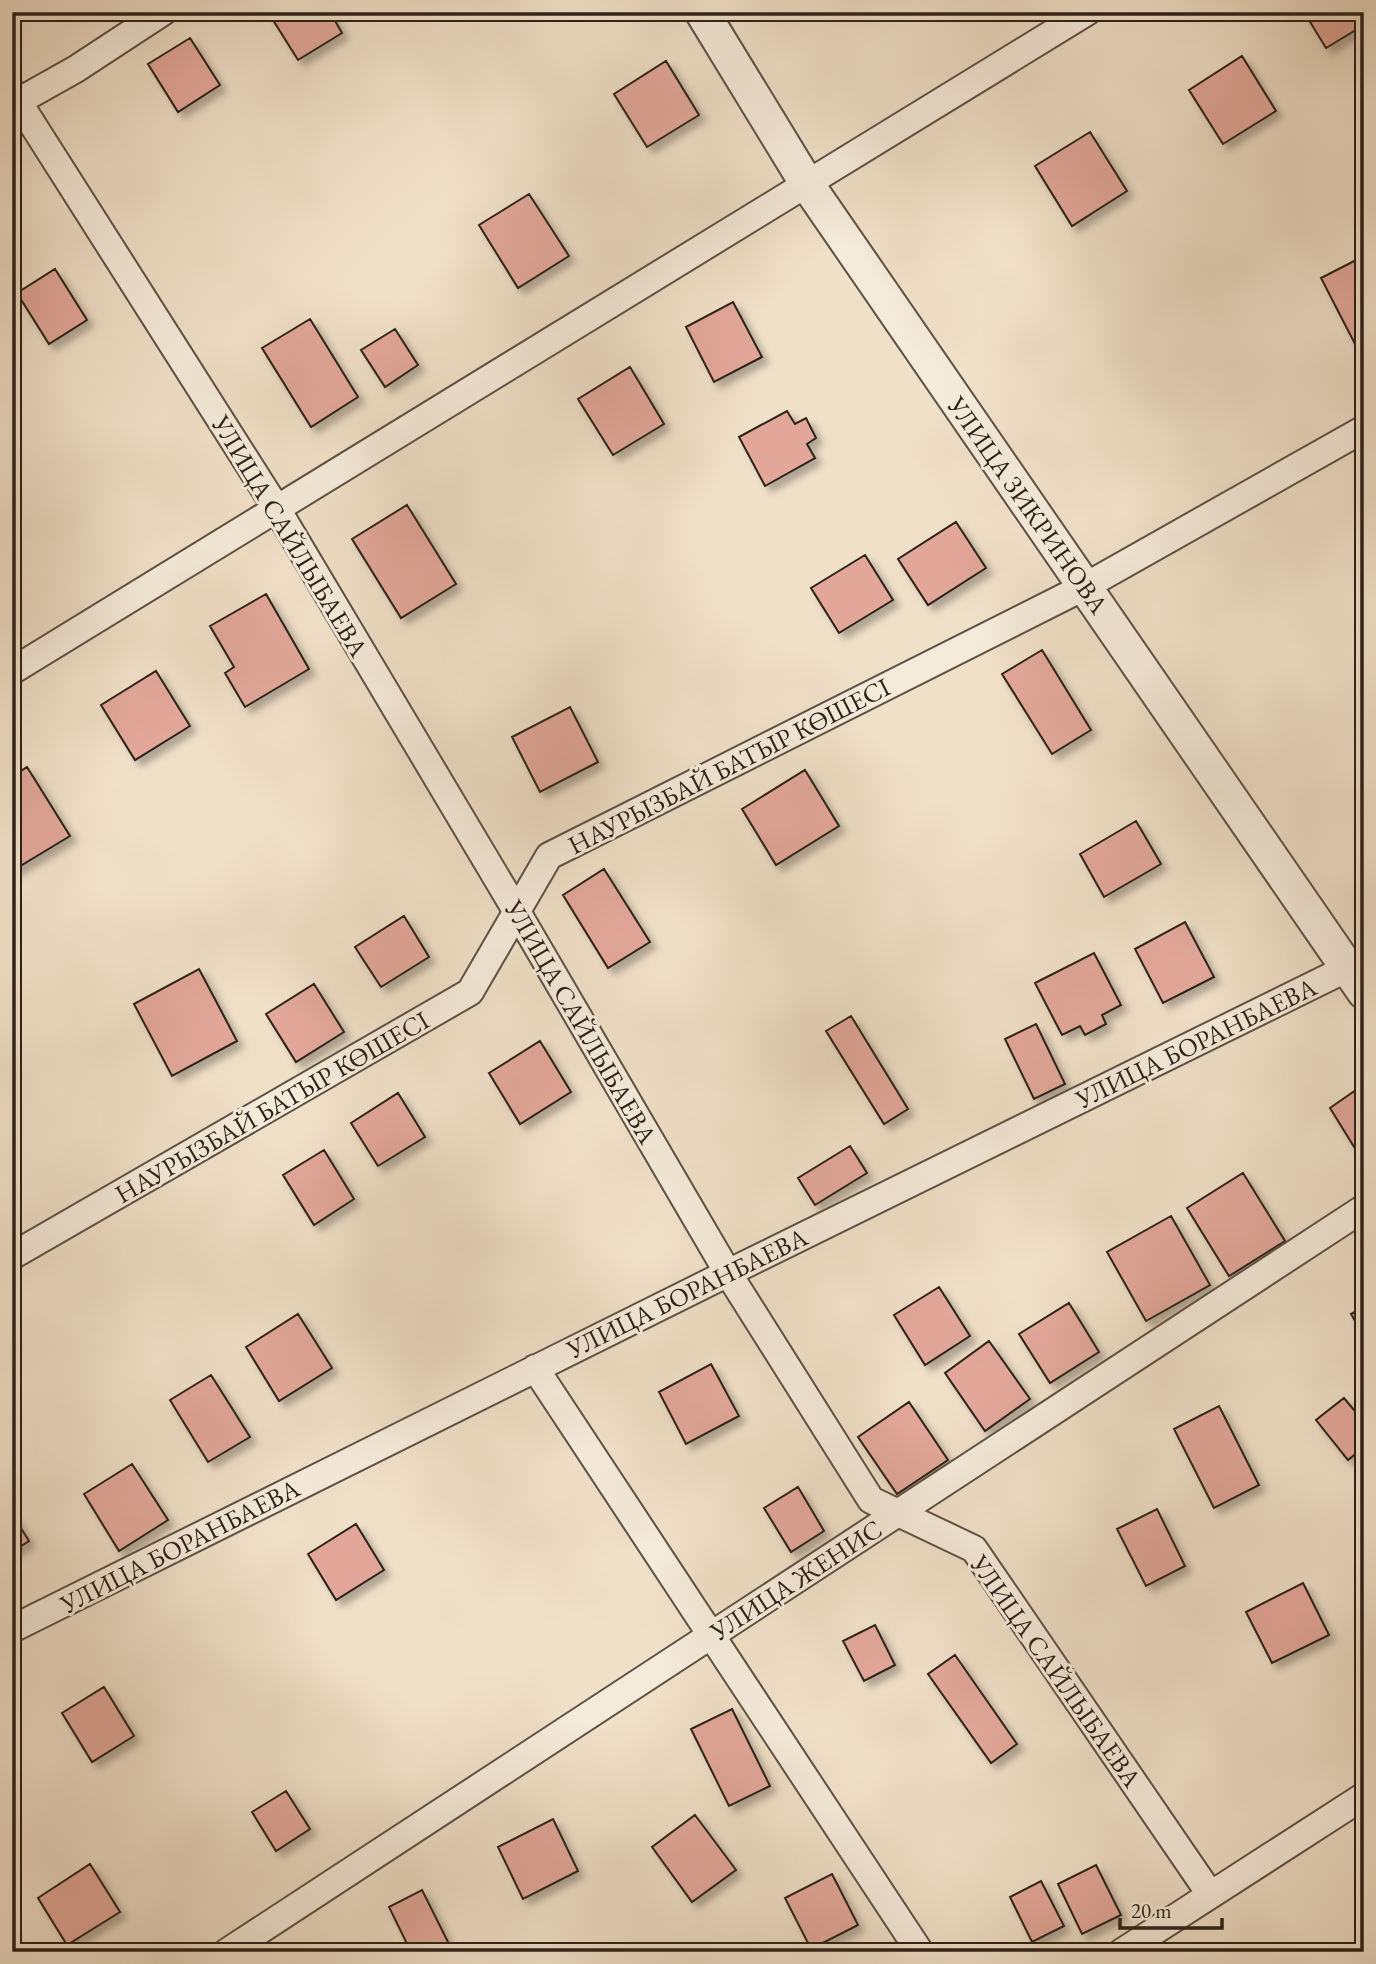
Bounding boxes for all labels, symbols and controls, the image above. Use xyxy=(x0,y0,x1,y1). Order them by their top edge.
street label: УЛИЦА ЗИКРИНОВА xyxy=(939,389,1117,621)
street label: УЛИЦА САЙЛЫБАЕВА xyxy=(204,408,376,664)
street label: НАУРЫЗБАЙ БАТЫР КӨШЕСІ xyxy=(562,670,896,862)
street label: УЛИЦА САЙЛЫБАЕВА xyxy=(497,893,665,1151)
street label: УЛИЦА БОРАНБАЕВА xyxy=(1069,969,1323,1117)
street label: НАУРЫЗБАЙ БАТЫР КӨШЕСІ xyxy=(109,1003,435,1211)
street label: УЛИЦА БОРАНБАЕВА xyxy=(560,1219,814,1367)
street label: УЛИЦА БОРАНБАЕВА xyxy=(54,1470,306,1622)
street label: УЛИЦА ЖЕНИС xyxy=(703,1512,888,1649)
street label: УЛИЦА САЙЛЫБАЕВА xyxy=(962,1547,1150,1795)
scale bar xyxy=(1120,1887,1222,1931)
text: 20 m xyxy=(1131,1897,1172,1924)

